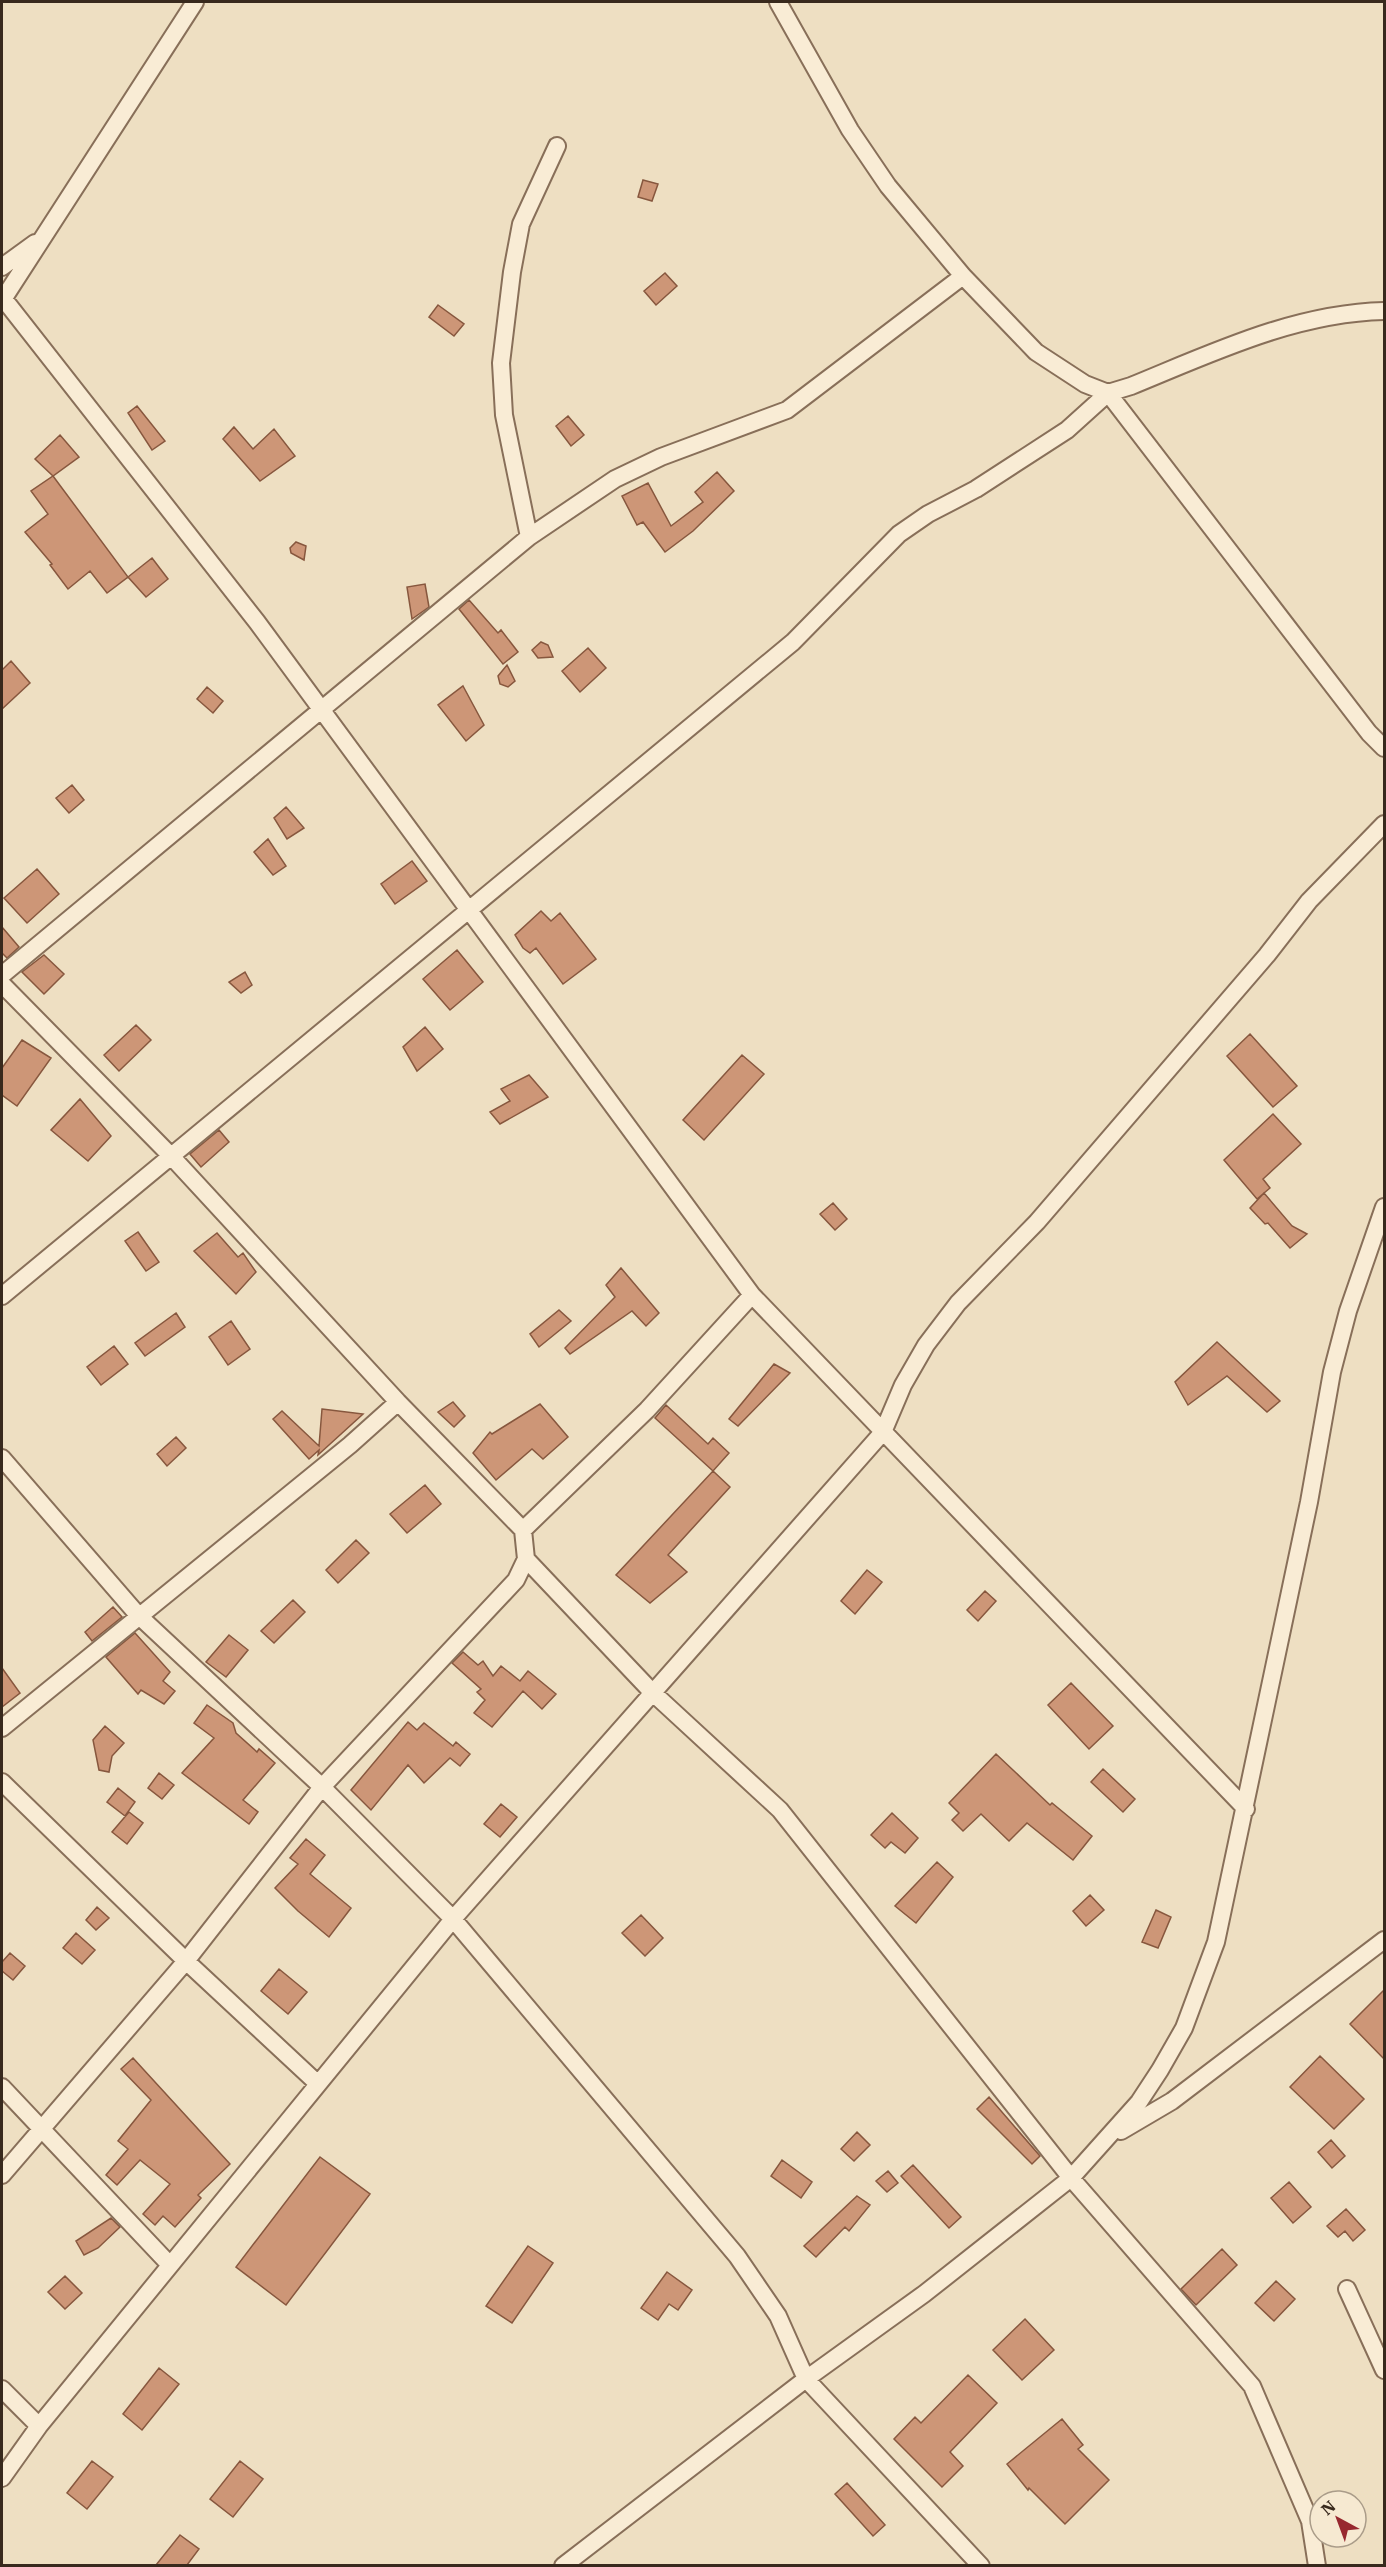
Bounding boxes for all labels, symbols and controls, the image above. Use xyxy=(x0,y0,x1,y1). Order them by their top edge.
north arrow xyxy=(1308,2489,1368,2549)
text: N xyxy=(1317,2496,1339,2519)

